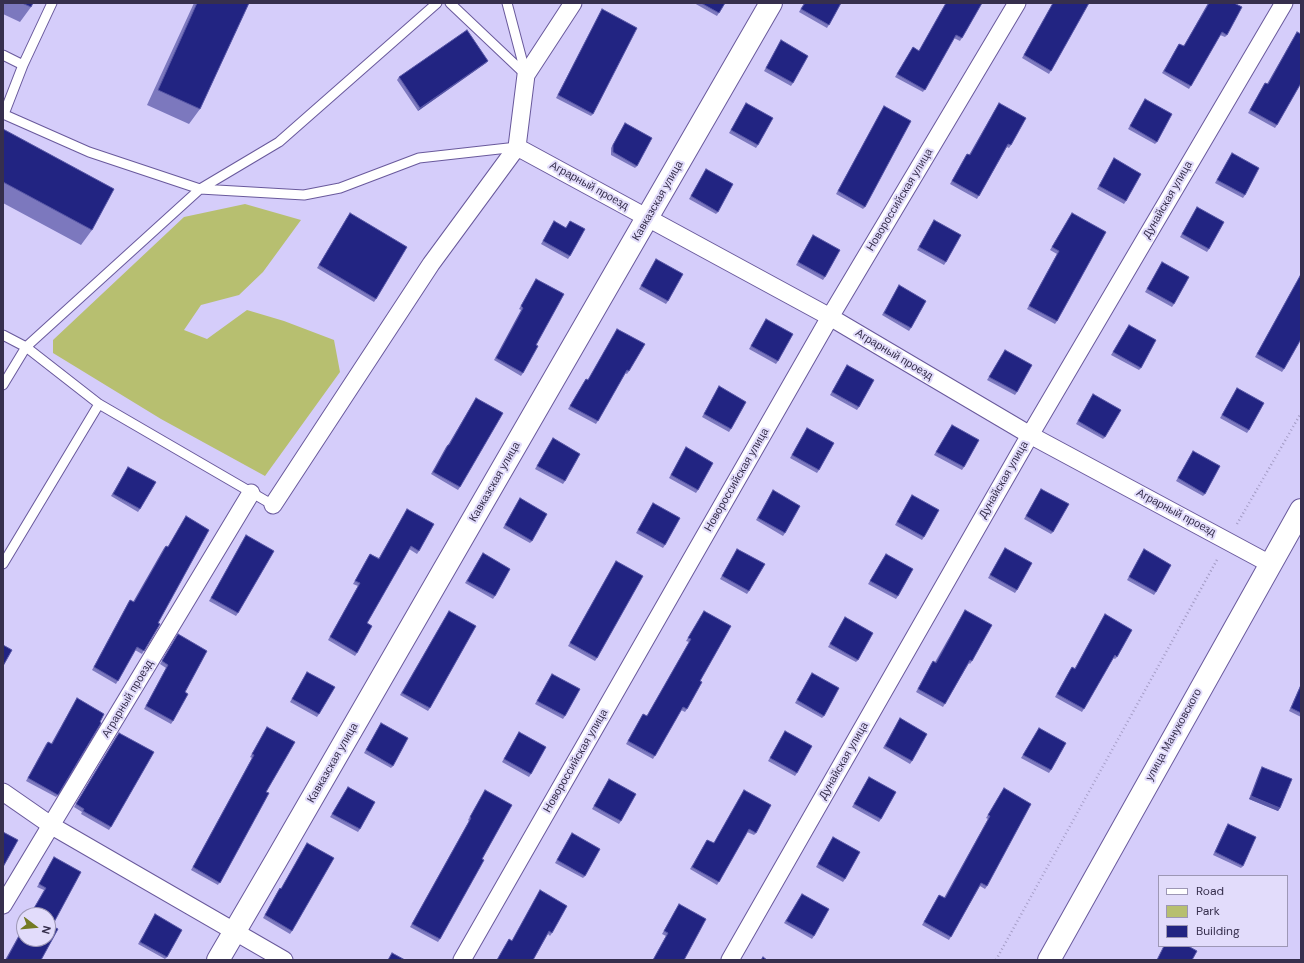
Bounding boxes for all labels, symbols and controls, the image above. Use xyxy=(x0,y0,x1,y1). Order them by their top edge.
street label: Новороссийская улица xyxy=(864,146,936,254)
street label: Аграрный проезд xyxy=(547,159,631,213)
street label: Кавказская улица xyxy=(630,159,686,243)
street label: Дунайская улица xyxy=(1140,159,1196,241)
street label: Аграрный проезд xyxy=(853,327,935,383)
street label: Новороссийская улица xyxy=(702,426,772,534)
street label: Дунайская улица xyxy=(976,439,1032,521)
street label: Кавказская улица xyxy=(467,440,523,524)
street label: Аграрный проезд xyxy=(1134,487,1218,539)
street label: Аграрный проезд xyxy=(100,658,156,740)
street label: улица Мануковского xyxy=(1143,687,1205,783)
street label: Новороссийская улица xyxy=(541,707,611,815)
street label: Дунайская улица xyxy=(816,720,872,802)
street label: Кавказская улица xyxy=(305,721,361,805)
legend xyxy=(1158,875,1288,947)
text: Road xyxy=(1196,883,1224,899)
text: Park xyxy=(1196,903,1220,919)
north arrow xyxy=(16,907,56,947)
text: Building xyxy=(1196,923,1240,939)
text: N xyxy=(39,924,54,936)

